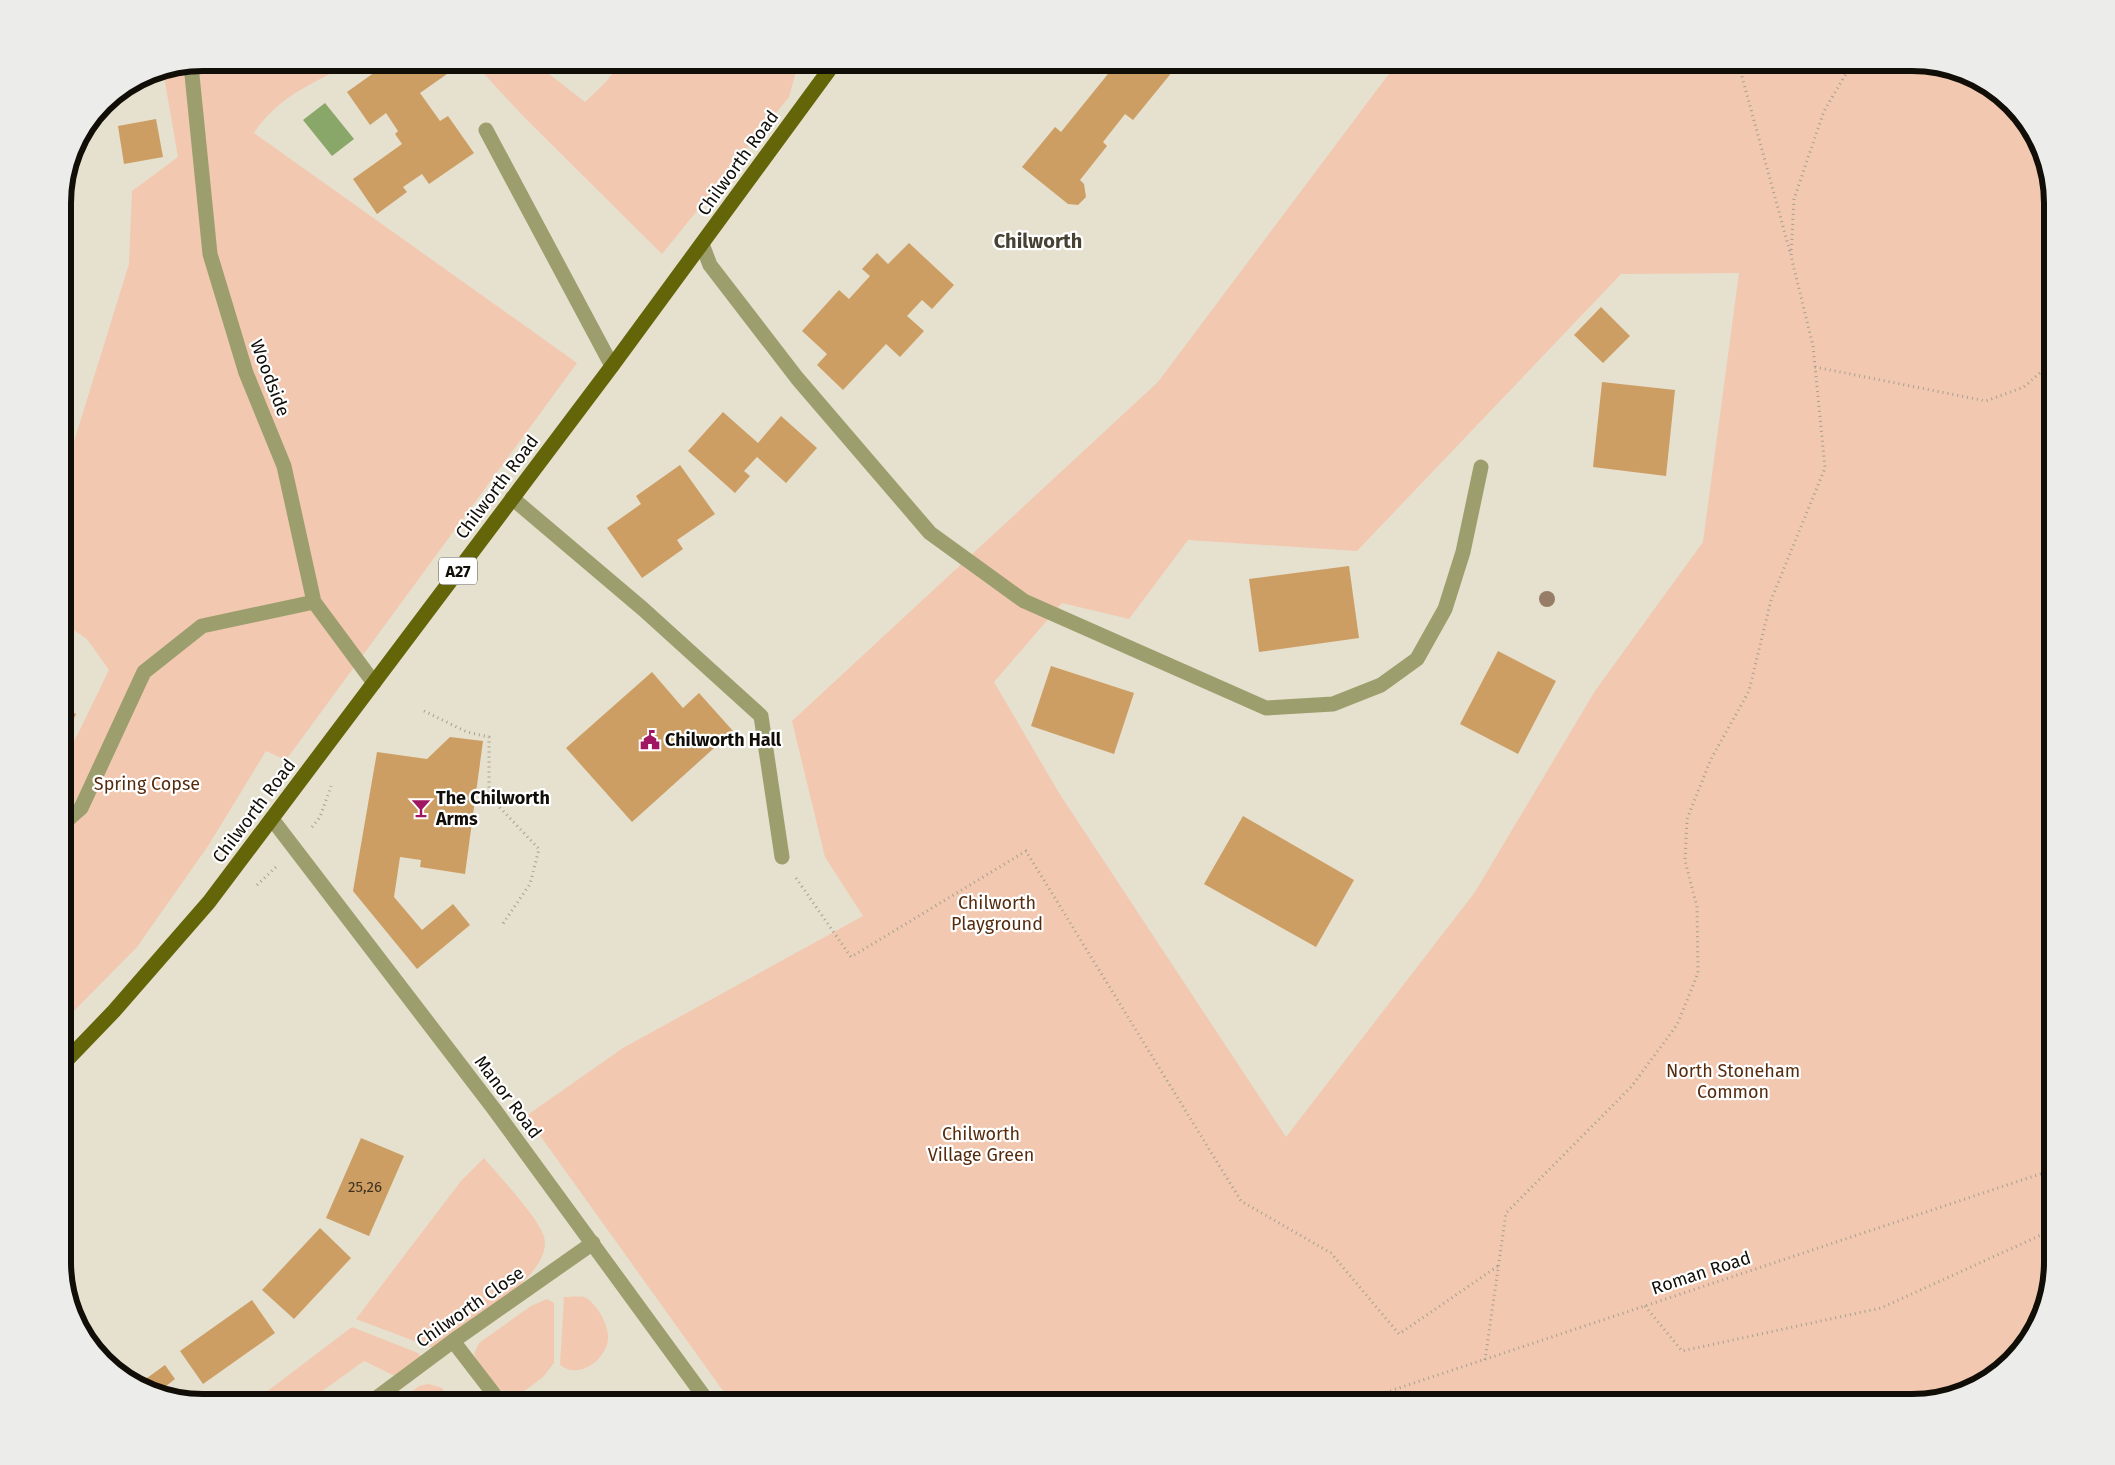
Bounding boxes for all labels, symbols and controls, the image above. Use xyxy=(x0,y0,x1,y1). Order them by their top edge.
street label: Chilworth Road xyxy=(693,106,783,220)
district label: Chilworth xyxy=(994,229,1082,253)
street label: Woodside xyxy=(245,336,295,420)
street label: Chilworth Road xyxy=(451,431,543,543)
road number: A27 xyxy=(439,558,477,584)
public building icon: Chilworth Hall xyxy=(639,729,661,751)
place label: Chilworth Hall xyxy=(665,729,782,751)
street label: Chilworth Road xyxy=(208,755,300,867)
park label: Spring Copse xyxy=(94,773,200,795)
place label: The Chilworth Arms xyxy=(435,787,550,830)
bar icon: The Chilworth Arms xyxy=(410,797,432,819)
park label: Chilworth Playground xyxy=(951,892,1043,935)
street label: Manor Road xyxy=(470,1051,546,1143)
park label: North Stoneham Common xyxy=(1666,1060,1800,1103)
park label: Chilworth Village Green xyxy=(928,1123,1034,1166)
house number: 25,26 xyxy=(348,1178,382,1196)
street label: Roman Road xyxy=(1649,1247,1753,1299)
street label: Chilworth Close xyxy=(412,1262,528,1352)

